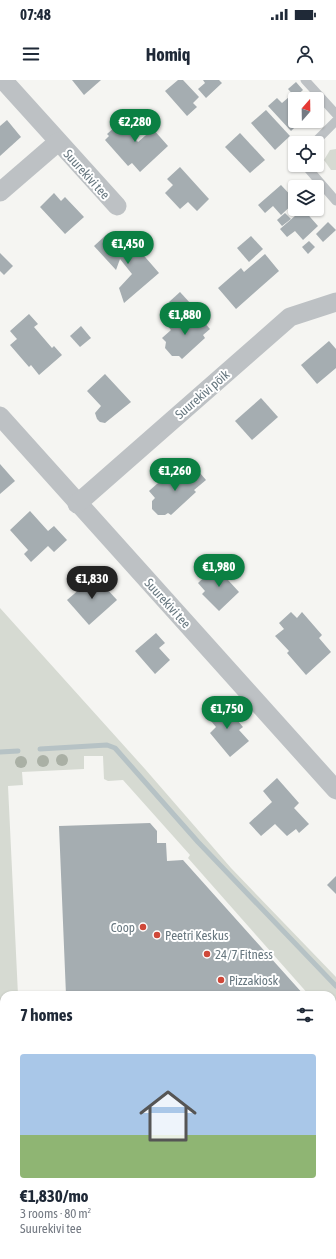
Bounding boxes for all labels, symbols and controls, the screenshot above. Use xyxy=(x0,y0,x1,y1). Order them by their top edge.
text: 07:48 xyxy=(20,6,51,23)
icon: menu xyxy=(20,43,42,65)
icon: person xyxy=(294,43,316,65)
text: Homiq xyxy=(146,44,190,65)
north arrow xyxy=(288,92,324,128)
map controls xyxy=(288,92,324,216)
pin: €2,280 xyxy=(102,109,168,143)
text: €2,280 xyxy=(119,114,151,129)
button: locate xyxy=(288,136,324,172)
street label: Suurekivi tee xyxy=(60,146,113,202)
button: layers xyxy=(288,180,324,216)
pin: €1,450 xyxy=(95,231,161,265)
text: €1,450 xyxy=(112,236,144,251)
pin: €1,880 xyxy=(152,302,218,336)
text: €1,880 xyxy=(169,307,201,322)
street label: Suurekivi põik xyxy=(172,366,233,422)
pin: €1,260 xyxy=(142,458,208,492)
text: €1,260 xyxy=(159,463,191,478)
pin: €1,980 xyxy=(186,554,252,588)
text: €1,980 xyxy=(203,559,235,574)
pin: €1,830 xyxy=(59,566,125,600)
text: €1,830 xyxy=(76,571,108,586)
street label: Suurekivi tee xyxy=(141,575,194,631)
pin: €1,750 xyxy=(194,696,260,730)
text: €1,750 xyxy=(211,701,243,716)
place label: Coop xyxy=(111,920,135,935)
marker: Coop xyxy=(138,922,148,932)
place label: Peetri Keskus xyxy=(165,928,229,943)
marker: Peetri Keskus xyxy=(152,930,162,940)
place label: 24/7 Fitness xyxy=(215,947,273,962)
marker: 24/7 Fitness xyxy=(202,949,212,959)
place label: Pizzakiosk xyxy=(229,973,279,988)
marker: Pizzakiosk xyxy=(216,975,226,985)
icon: filters xyxy=(294,1004,316,1026)
text: 7 homes xyxy=(20,1005,73,1025)
icon: home xyxy=(132,1080,204,1152)
text: €1,830/mo xyxy=(20,1186,89,1206)
text: 3 rooms · 80 m² xyxy=(20,1206,91,1221)
text: Suurekivi tee xyxy=(20,1221,82,1236)

